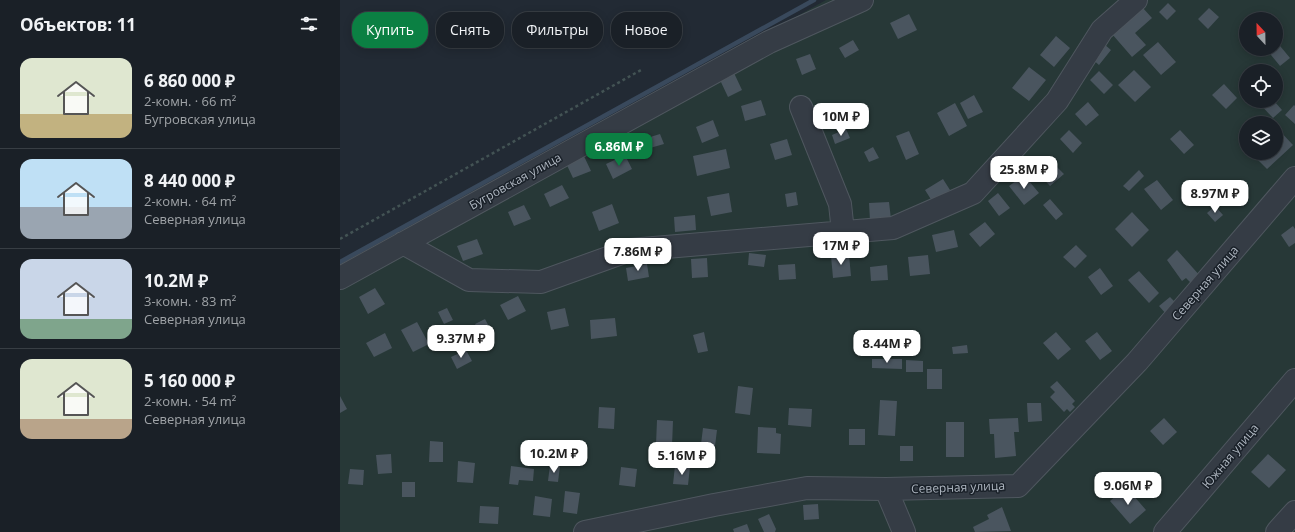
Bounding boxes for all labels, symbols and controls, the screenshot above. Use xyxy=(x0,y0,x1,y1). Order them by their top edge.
chip: Купить xyxy=(352,12,428,48)
chip: Снять xyxy=(436,12,504,48)
chip: Фильтры xyxy=(512,12,603,48)
chip: Новое xyxy=(611,12,682,48)
north arrow xyxy=(1239,12,1283,56)
map controls xyxy=(1239,12,1283,160)
text: Объектов: 11 xyxy=(20,13,136,36)
icon: filters xyxy=(298,13,320,35)
button: locate xyxy=(1239,64,1283,108)
text: 6 860 000 ₽ xyxy=(144,69,235,92)
icon: home xyxy=(52,74,100,122)
text: 2-комн. · 66 m² xyxy=(144,92,236,110)
pin: 10M ₽ xyxy=(813,103,869,137)
text: 10M ₽ xyxy=(822,107,860,125)
text: Бугровская улица xyxy=(144,110,256,128)
button: layers xyxy=(1239,116,1283,160)
pin: 6.86M ₽ xyxy=(582,133,656,167)
text: 6.86M ₽ xyxy=(594,137,644,155)
street label: Бугровская улица xyxy=(466,149,564,213)
pin: 25.8M ₽ xyxy=(987,156,1061,190)
text: 25.8M ₽ xyxy=(999,160,1049,178)
text: 8 440 000 ₽ xyxy=(144,169,235,192)
icon: home xyxy=(52,175,100,223)
pin: 8.97M ₽ xyxy=(1178,180,1252,214)
text: 8.97M ₽ xyxy=(1190,184,1240,202)
text: 2-комн. · 64 m² xyxy=(144,192,236,210)
text: Северная улица xyxy=(144,210,246,228)
pin: 17M ₽ xyxy=(813,232,869,266)
text: 17M ₽ xyxy=(822,236,860,254)
pin: 7.86M ₽ xyxy=(601,238,675,272)
text: 7.86M ₽ xyxy=(613,242,663,260)
street label: Северная улица xyxy=(1168,242,1242,324)
text: 10.2M ₽ xyxy=(144,269,208,292)
icon: home xyxy=(52,275,100,323)
text: 3-комн. · 83 m² xyxy=(144,292,236,310)
text: Северная улица xyxy=(144,310,246,328)
pin: 9.37M ₽ xyxy=(424,325,498,359)
text: 9.37M ₽ xyxy=(436,329,486,347)
pin: 8.44M ₽ xyxy=(850,330,924,364)
text: 8.44M ₽ xyxy=(862,334,912,352)
text: 5 160 000 ₽ xyxy=(144,369,235,392)
icon: home xyxy=(52,375,100,423)
text: 2-комн. · 54 m² xyxy=(144,392,236,410)
text: Северная улица xyxy=(144,410,246,428)
street label: Южная улица xyxy=(1198,420,1262,492)
pin: 10.2M ₽ xyxy=(517,440,591,474)
pin: 5.16M ₽ xyxy=(645,442,719,476)
text: 10.2M ₽ xyxy=(529,444,579,462)
text: 5.16M ₽ xyxy=(657,446,707,464)
pin: 9.06M ₽ xyxy=(1091,472,1165,506)
text: 9.06M ₽ xyxy=(1103,476,1153,494)
street label: Северная улица xyxy=(911,477,1005,497)

